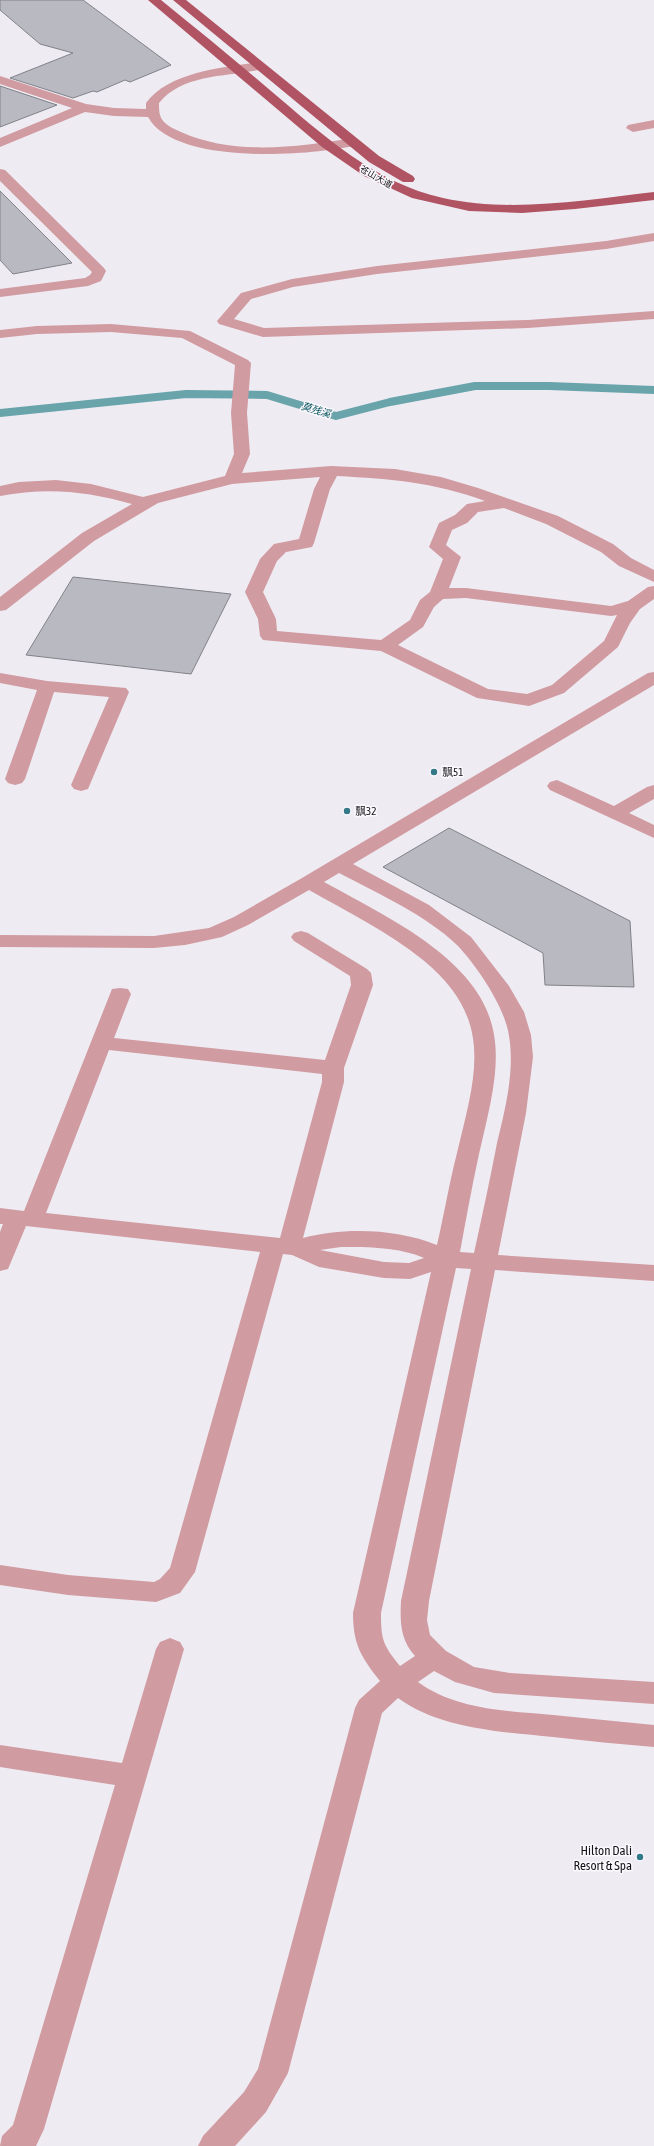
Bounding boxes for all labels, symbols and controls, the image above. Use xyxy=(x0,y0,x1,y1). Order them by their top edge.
street label: 苍山大道 xyxy=(358,164,394,190)
water label: 莫残溪 xyxy=(300,400,333,420)
place label: 飘51 xyxy=(442,766,463,778)
marker: 飘51 xyxy=(429,767,439,777)
place label: 飘32 xyxy=(355,805,376,817)
marker: 飘32 xyxy=(342,806,352,816)
place label: Hilton Dali Resort & Spa xyxy=(573,1843,632,1873)
marker: Hilton Dali Resort & Spa xyxy=(635,1852,645,1862)

